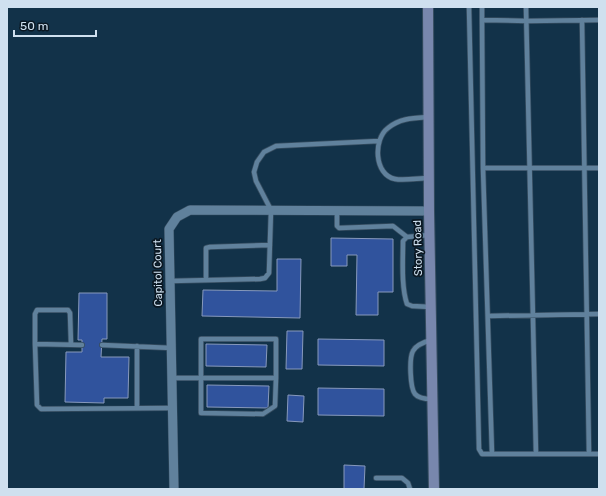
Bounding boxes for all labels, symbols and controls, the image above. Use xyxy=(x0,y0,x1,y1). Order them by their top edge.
scale bar xyxy=(14,12,96,38)
text: 50 m xyxy=(20,19,48,33)
street label: Story Road xyxy=(411,220,425,276)
street label: Capitol Court xyxy=(151,239,165,307)

